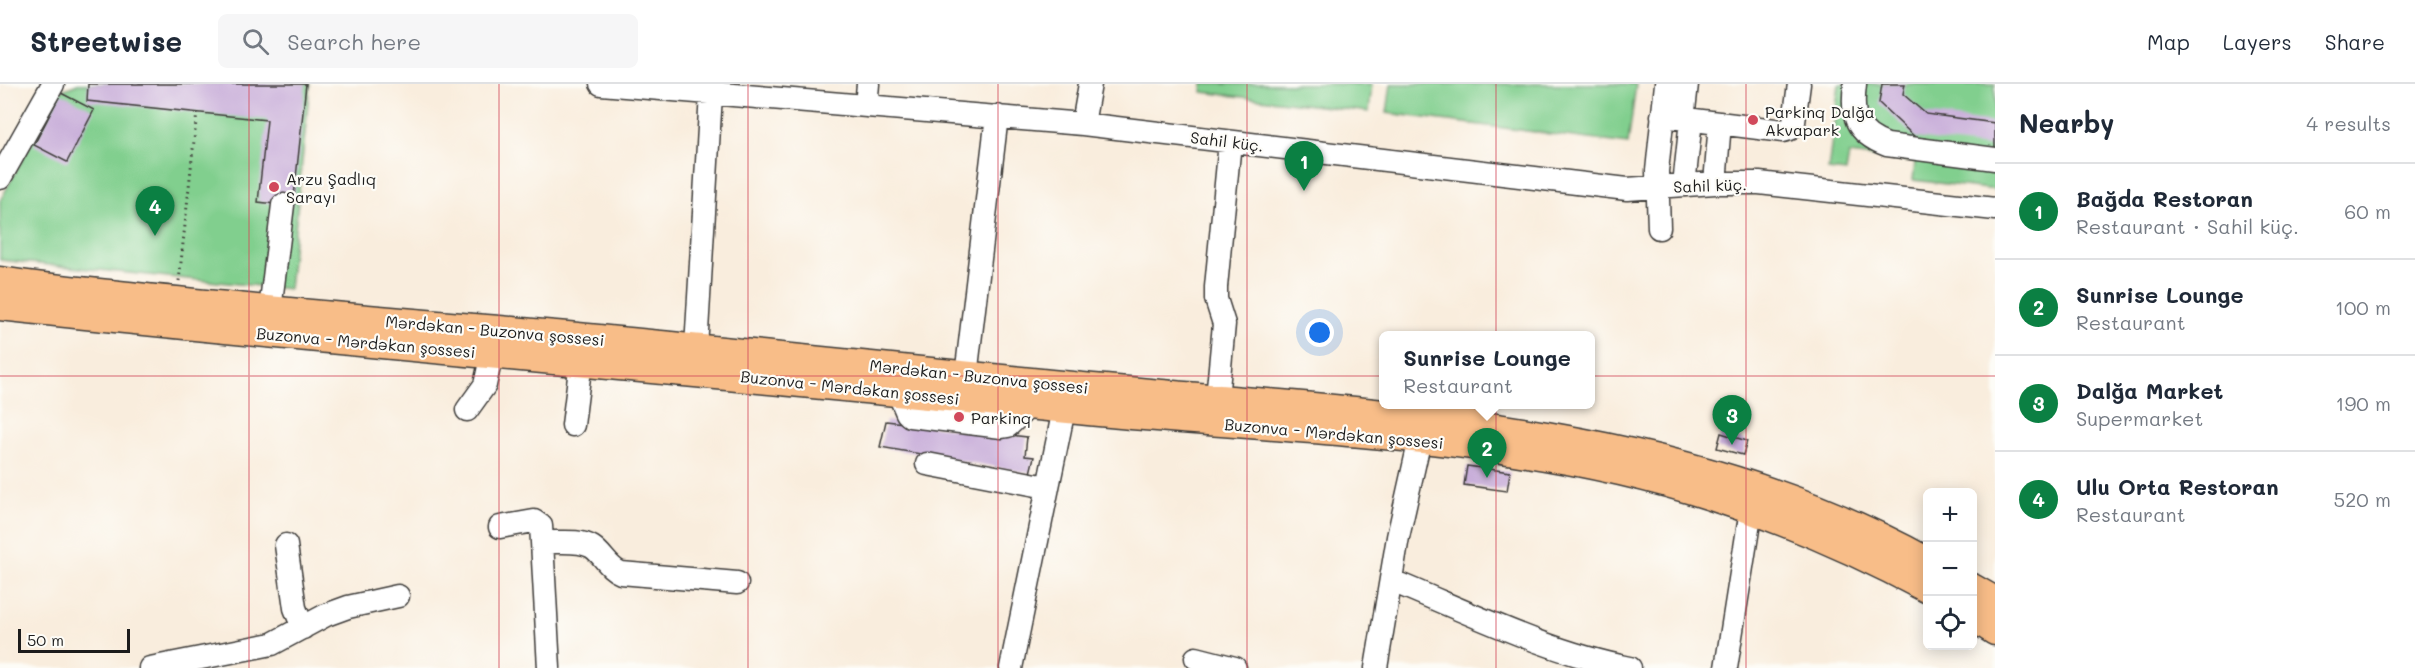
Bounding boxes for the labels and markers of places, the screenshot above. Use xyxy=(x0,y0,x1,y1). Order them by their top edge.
place label: Parkinq Dalğa Akvapark xyxy=(1765,101,1875,140)
marker: Parkinq Dalğa Akvapark xyxy=(1746,113,1760,127)
pin: 1 xyxy=(1284,141,1324,191)
place label: Arzu Şadlıq Sarayı xyxy=(286,168,376,207)
marker: Arzu Şadlıq Sarayı xyxy=(267,180,281,194)
pin: 4 xyxy=(136,186,174,236)
pin: 3 xyxy=(1712,396,1752,445)
place label: Parkinq xyxy=(971,407,1031,428)
marker: Parkinq xyxy=(952,410,966,424)
pin: 2 xyxy=(1468,428,1506,478)

